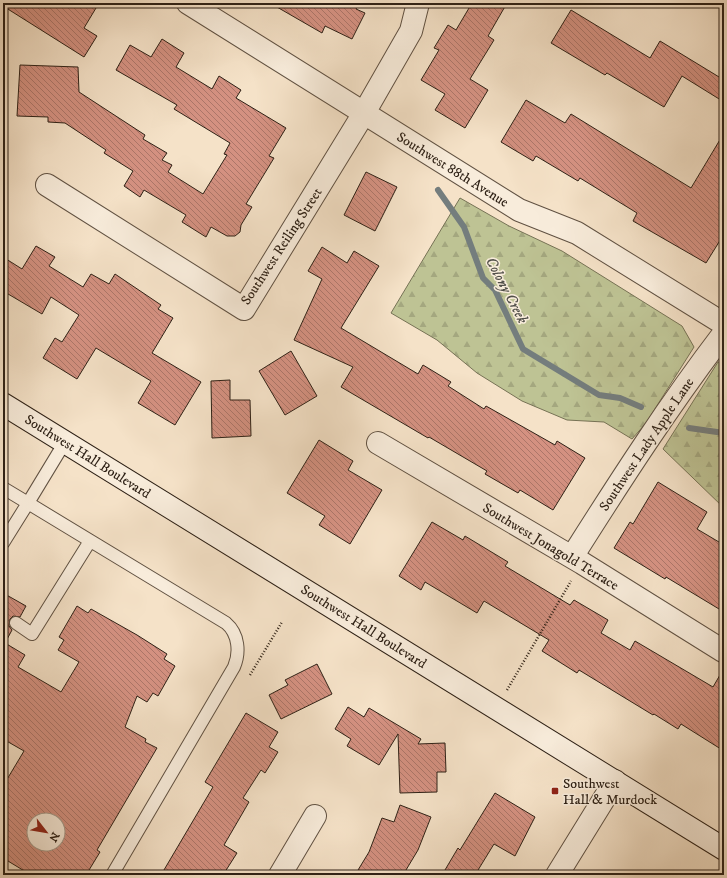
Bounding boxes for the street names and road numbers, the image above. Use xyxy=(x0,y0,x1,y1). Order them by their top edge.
street label: Southwest 88th Avenue xyxy=(393,128,512,212)
street label: Southwest Reiling Street xyxy=(237,184,327,309)
street label: Southwest Lady Apple Lane xyxy=(595,374,698,515)
street label: Southwest Hall Boulevard xyxy=(21,411,154,503)
street label: Southwest Jonagold Terrace xyxy=(479,499,622,595)
street label: Southwest Hall Boulevard xyxy=(297,581,430,673)

